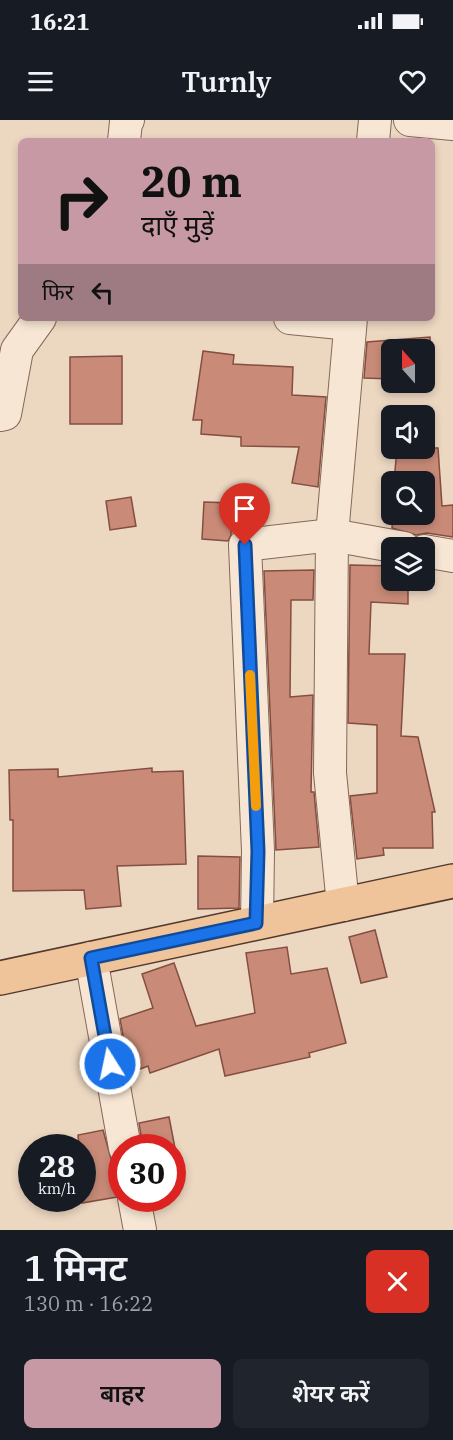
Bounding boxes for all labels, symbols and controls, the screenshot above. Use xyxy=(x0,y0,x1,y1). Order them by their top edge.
text: 16:21 xyxy=(30,7,89,36)
text: Turnly xyxy=(182,64,271,99)
icon: menu xyxy=(24,65,57,98)
icon: heart xyxy=(396,65,429,98)
text: 20 m xyxy=(141,154,242,209)
icon: right xyxy=(42,162,120,240)
text: दाएँ मुड़ें xyxy=(141,207,214,242)
icon: left xyxy=(86,276,119,309)
text: फिर xyxy=(42,277,74,306)
north arrow xyxy=(381,339,435,393)
map controls xyxy=(381,339,435,591)
button: sound xyxy=(381,405,435,459)
button: search xyxy=(381,471,435,525)
pin xyxy=(219,483,270,545)
icon: arrive xyxy=(228,492,261,525)
button: layers xyxy=(381,537,435,591)
position arrow xyxy=(78,1032,142,1096)
speed limit sign: 30 xyxy=(108,1134,186,1212)
text: 28 xyxy=(39,1146,75,1185)
text: km/h xyxy=(38,1179,76,1198)
text: 1 मिनट xyxy=(24,1244,127,1291)
button: close xyxy=(366,1250,429,1313)
text: 130 m · 16:22 xyxy=(24,1290,153,1317)
button: बाहर xyxy=(24,1359,221,1428)
button: शेयर करें xyxy=(233,1359,429,1428)

